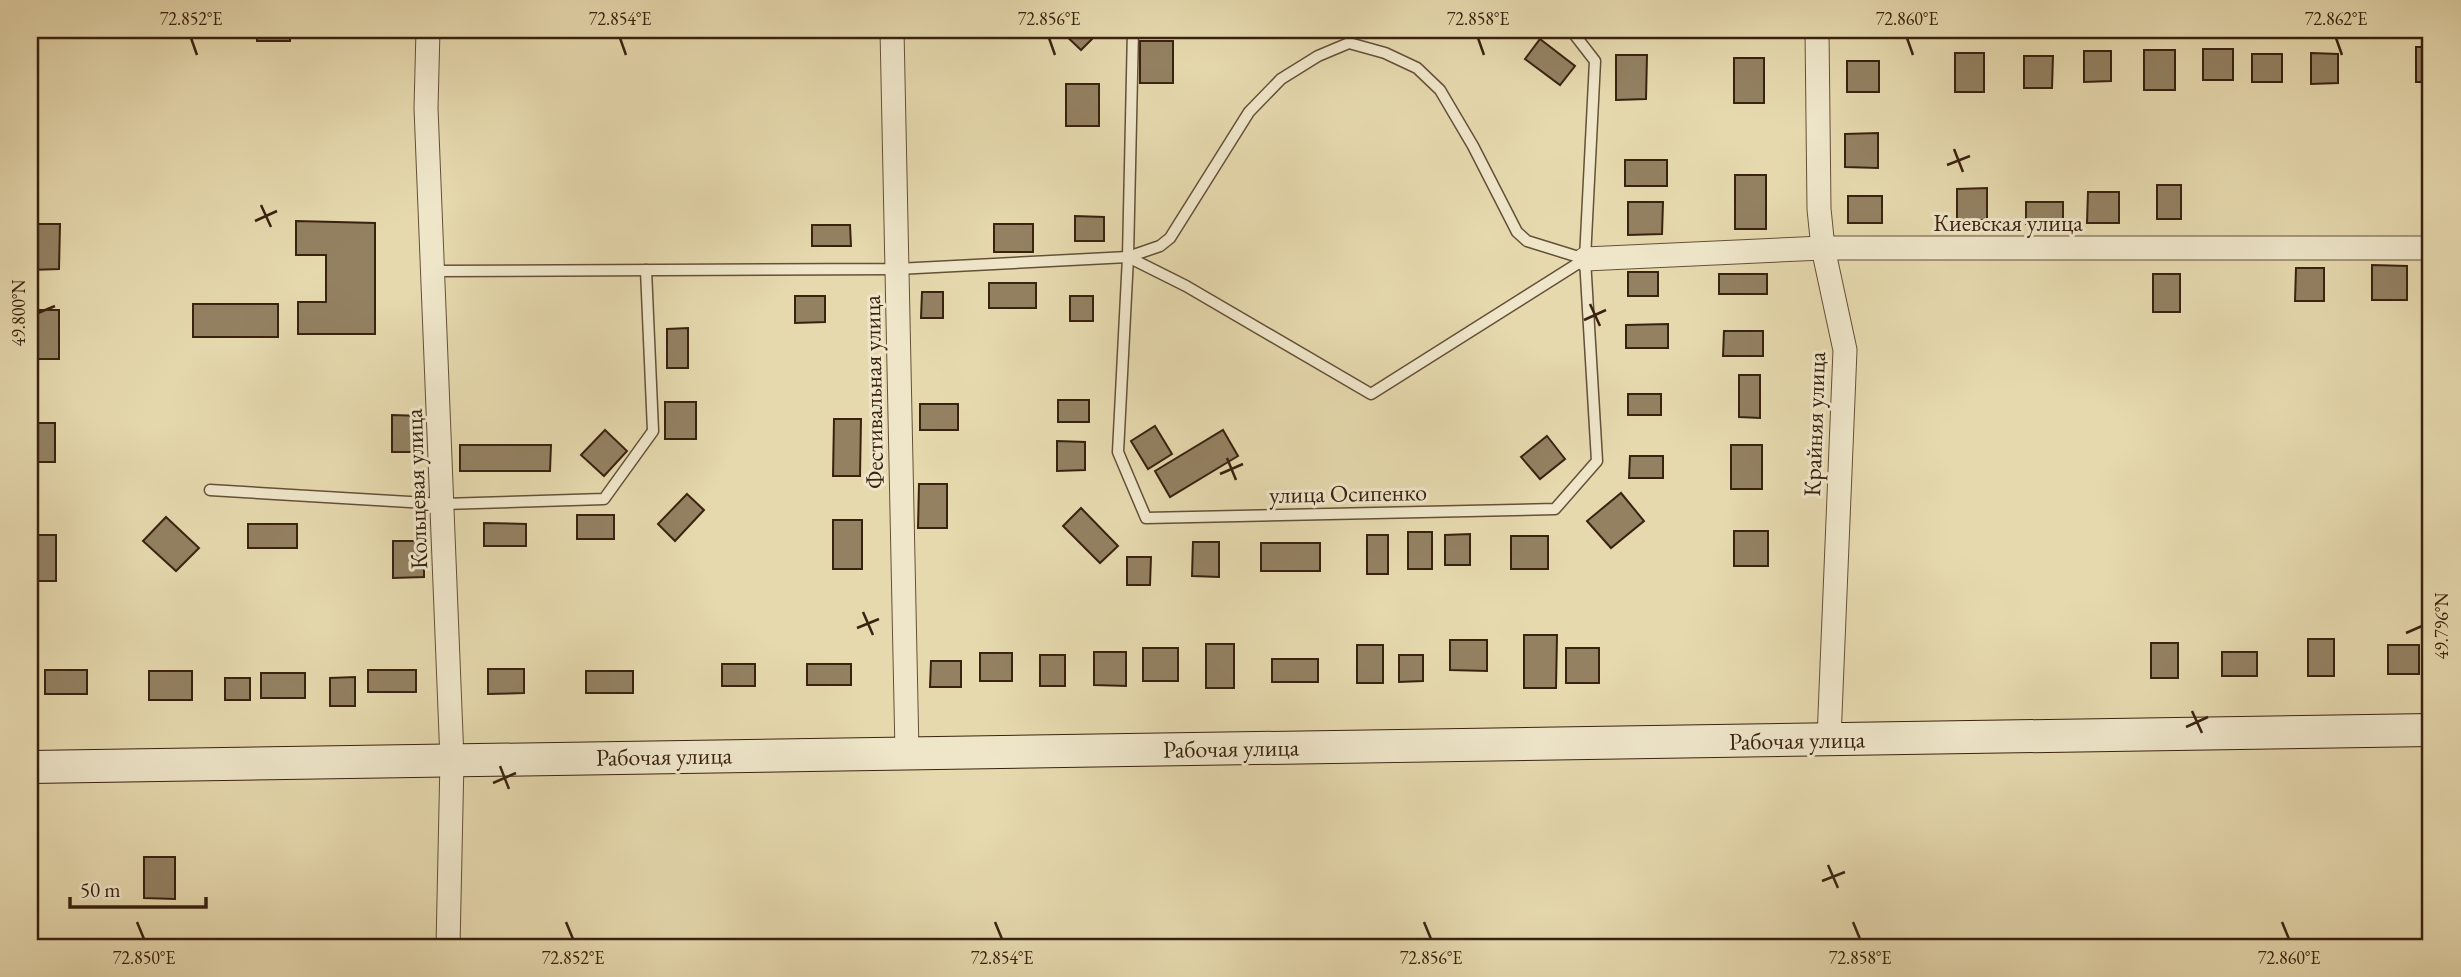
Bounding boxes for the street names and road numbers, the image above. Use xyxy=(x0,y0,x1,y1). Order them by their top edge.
street label: Киевская улица xyxy=(1933,207,2083,238)
street label: Фестивальная улица xyxy=(856,294,890,489)
street label: Крайняя улица xyxy=(1796,351,1832,497)
street label: Кольцевая улица xyxy=(398,408,434,570)
street label: улица Осипенко xyxy=(1269,476,1427,510)
street label: Рабочая улица xyxy=(1729,723,1866,757)
street label: Рабочая улица xyxy=(1163,731,1300,765)
street label: Рабочая улица xyxy=(596,739,733,773)

